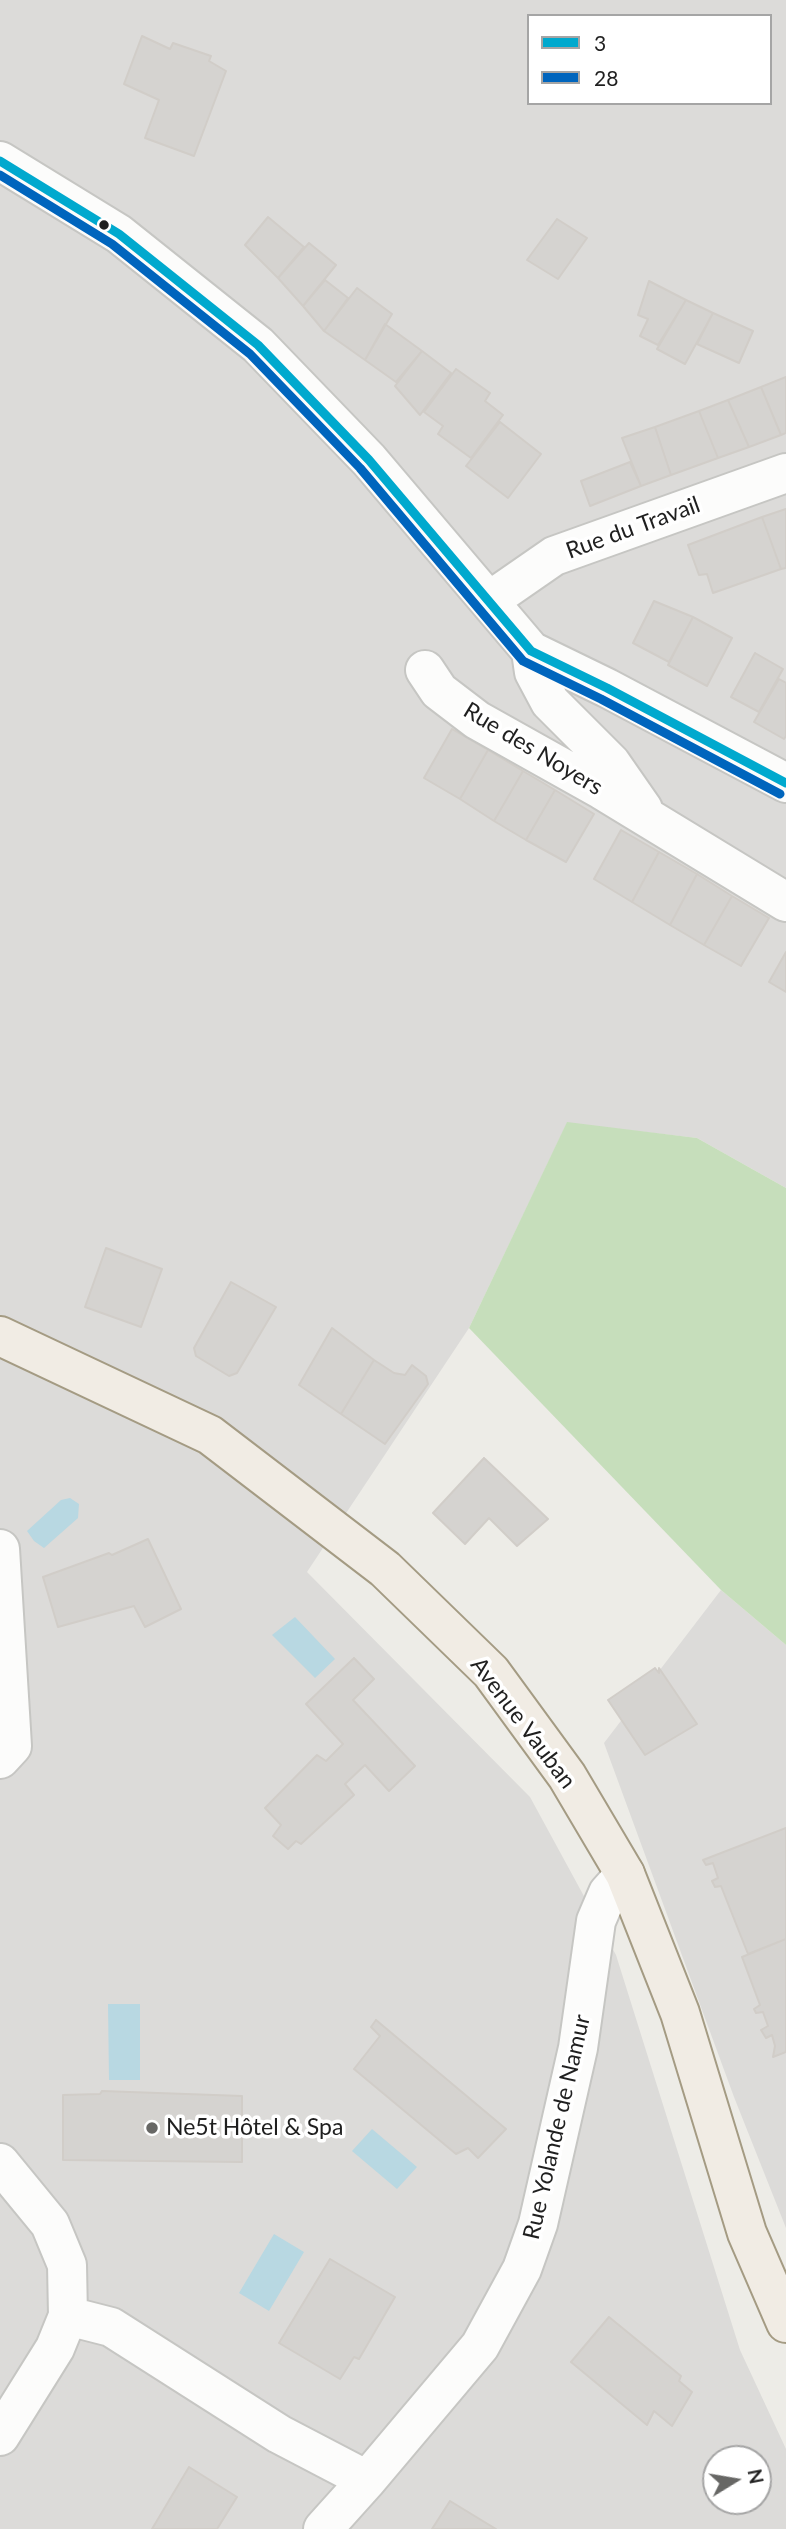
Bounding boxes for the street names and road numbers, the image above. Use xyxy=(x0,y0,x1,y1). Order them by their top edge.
street label: Rue du Travail xyxy=(562,491,704,565)
street label: Rue des Noyers xyxy=(458,697,608,801)
street label: Avenue Vauban xyxy=(465,1652,581,1794)
street label: Rue Yolande de Namur xyxy=(518,2012,596,2242)

